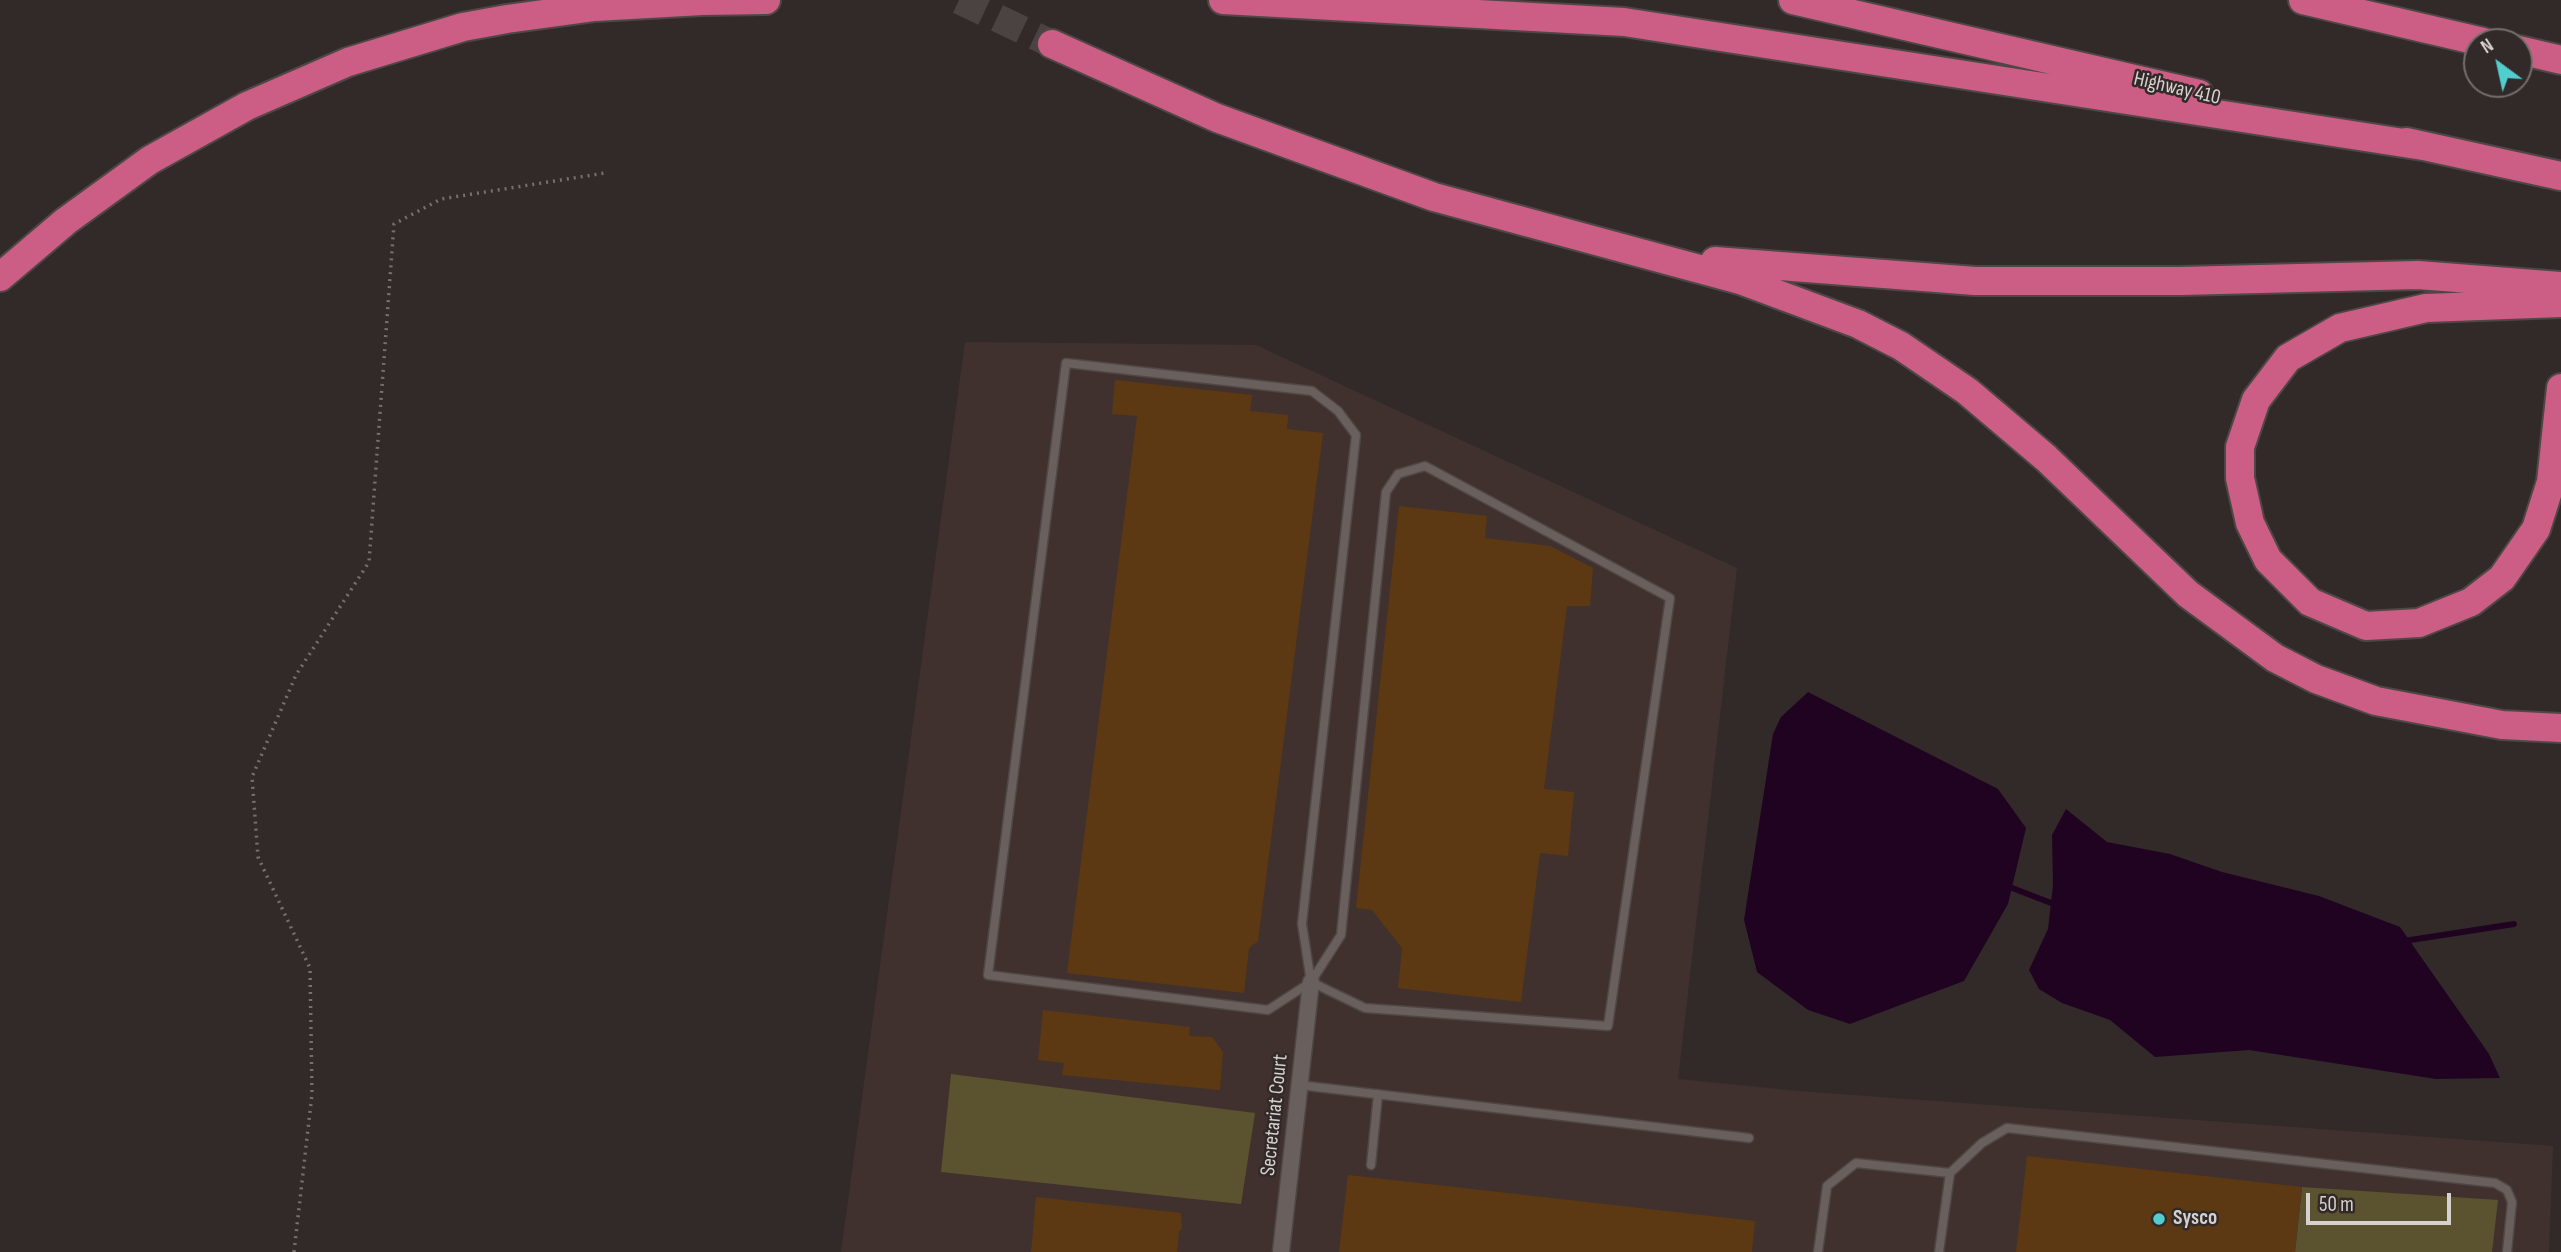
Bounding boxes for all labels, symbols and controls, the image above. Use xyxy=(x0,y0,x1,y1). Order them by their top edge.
north arrow xyxy=(2463,28,2533,98)
text: N xyxy=(2477,34,2498,59)
street label: Highway 410 xyxy=(2131,67,2223,111)
street label: Secretariat Court xyxy=(1256,1053,1294,1177)
scale bar xyxy=(2309,1178,2454,1222)
text: 50 m xyxy=(2319,1192,2354,1217)
place label: Sysco xyxy=(2173,1206,2217,1232)
marker: Sysco xyxy=(2151,1211,2167,1227)

